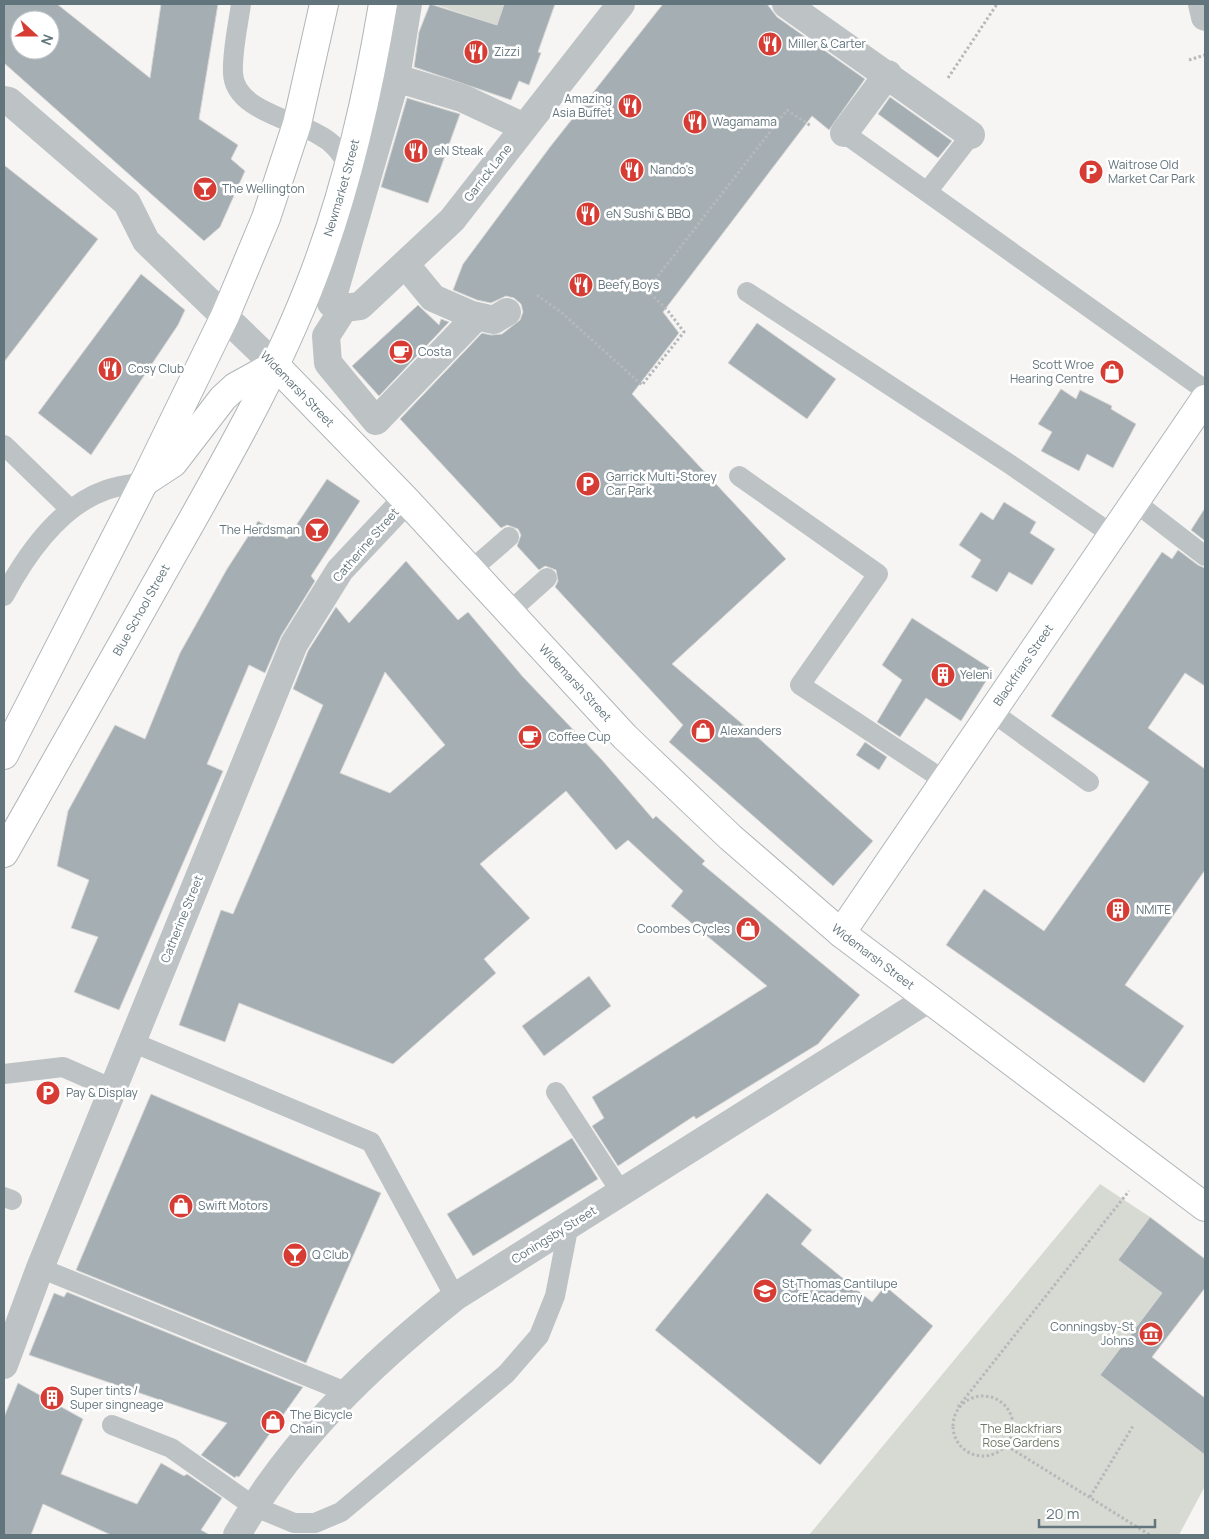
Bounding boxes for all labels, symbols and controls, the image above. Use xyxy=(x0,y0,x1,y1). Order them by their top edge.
north arrow xyxy=(10,10,60,60)
restaurant icon: Miller & Carter xyxy=(757,31,783,57)
text: N xyxy=(37,32,58,48)
place label: Miller & Carter xyxy=(788,35,867,52)
restaurant icon: Zizzi xyxy=(463,39,489,65)
place label: Zizzi xyxy=(494,43,520,60)
place label: Amazing Asia Buffet xyxy=(552,90,612,121)
restaurant icon: Amazing Asia Buffet xyxy=(617,93,643,119)
restaurant icon: Wagamama xyxy=(682,109,708,135)
place label: Wagamama xyxy=(712,113,777,130)
street label: Newmarket Street xyxy=(319,137,363,239)
restaurant icon: eN Steak xyxy=(403,138,429,164)
street label: Garrick Lane xyxy=(460,140,515,205)
place label: eN Steak xyxy=(434,142,484,159)
place label: Waitrose Old Market Car Park xyxy=(1108,156,1196,187)
restaurant icon: Nando's xyxy=(619,157,645,183)
parking icon: Waitrose Old Market Car Park xyxy=(1078,159,1104,185)
place label: Nando's xyxy=(650,161,694,178)
bar icon: The Wellington xyxy=(192,176,218,202)
place label: The Wellington xyxy=(222,180,305,197)
restaurant icon: eN Sushi & BBQ xyxy=(575,201,601,227)
place label: eN Sushi & BBQ xyxy=(606,205,691,222)
restaurant icon: Beefy Boys xyxy=(568,272,594,298)
place label: Beefy Boys xyxy=(598,276,659,293)
cafe icon: Costa xyxy=(388,339,414,365)
place label: Costa xyxy=(418,343,451,360)
street label: Widemarsh Street xyxy=(257,347,338,431)
restaurant icon: Cosy Club xyxy=(97,356,123,382)
place label: Scott Wroe Hearing Centre xyxy=(1010,356,1094,387)
shop icon: Scott Wroe Hearing Centre xyxy=(1099,359,1125,385)
place label: Cosy Club xyxy=(128,360,184,377)
place label: Garrick Multi-Storey Car Park xyxy=(606,468,717,499)
parking icon: Garrick Multi-Storey Car Park xyxy=(575,471,601,497)
street label: Catherine Street xyxy=(329,504,403,585)
bar icon: The Herdsman xyxy=(304,517,330,543)
place label: The Herdsman xyxy=(219,521,300,538)
street label: Blue School Street xyxy=(108,561,174,659)
street label: Blackfriars Street xyxy=(989,621,1057,709)
street label: Widemarsh Street xyxy=(535,640,616,725)
building icon: Yeleni xyxy=(930,662,956,688)
place label: Yeleni xyxy=(960,666,992,683)
shop icon: Alexanders xyxy=(690,718,716,744)
place label: Alexanders xyxy=(720,722,782,739)
cafe icon: Coffee Cup xyxy=(517,724,543,750)
place label: Coffee Cup xyxy=(548,728,611,745)
street label: Catherine Street xyxy=(156,872,207,965)
building icon: NMITE xyxy=(1105,897,1131,923)
place label: NMITE xyxy=(1136,901,1171,918)
shop icon: Coombes Cycles xyxy=(735,916,761,942)
place label: Coombes Cycles xyxy=(637,920,730,937)
street label: Widemarsh Street xyxy=(828,920,918,993)
parking icon: Pay & Display xyxy=(35,1080,61,1106)
place label: Pay & Display xyxy=(66,1084,139,1101)
shop icon: Swift Motors xyxy=(168,1193,194,1219)
place label: Swift Motors xyxy=(198,1197,268,1214)
street label: Coningsby Street xyxy=(508,1202,599,1267)
bar icon: Q Club xyxy=(282,1242,308,1268)
place label: Q Club xyxy=(312,1246,349,1263)
place label: St Thomas Cantilupe CofE Academy xyxy=(782,1275,898,1306)
school or university icon: St Thomas Cantilupe CofE Academy xyxy=(752,1278,778,1304)
place label: Conningsby-St Johns xyxy=(1050,1318,1134,1349)
museum icon: Conningsby-St Johns xyxy=(1138,1321,1164,1347)
place label: Super tints / Super singneage xyxy=(70,1382,163,1413)
building icon: Super tints / Super singneage xyxy=(39,1385,65,1411)
place label: The Bicycle Chain xyxy=(290,1406,353,1437)
shop icon: The Bicycle Chain xyxy=(260,1409,286,1435)
park label: The Blackfriars Rose Gardens xyxy=(980,1420,1062,1451)
scale bar xyxy=(1039,1496,1155,1528)
text: 20 m xyxy=(1046,1503,1079,1524)

